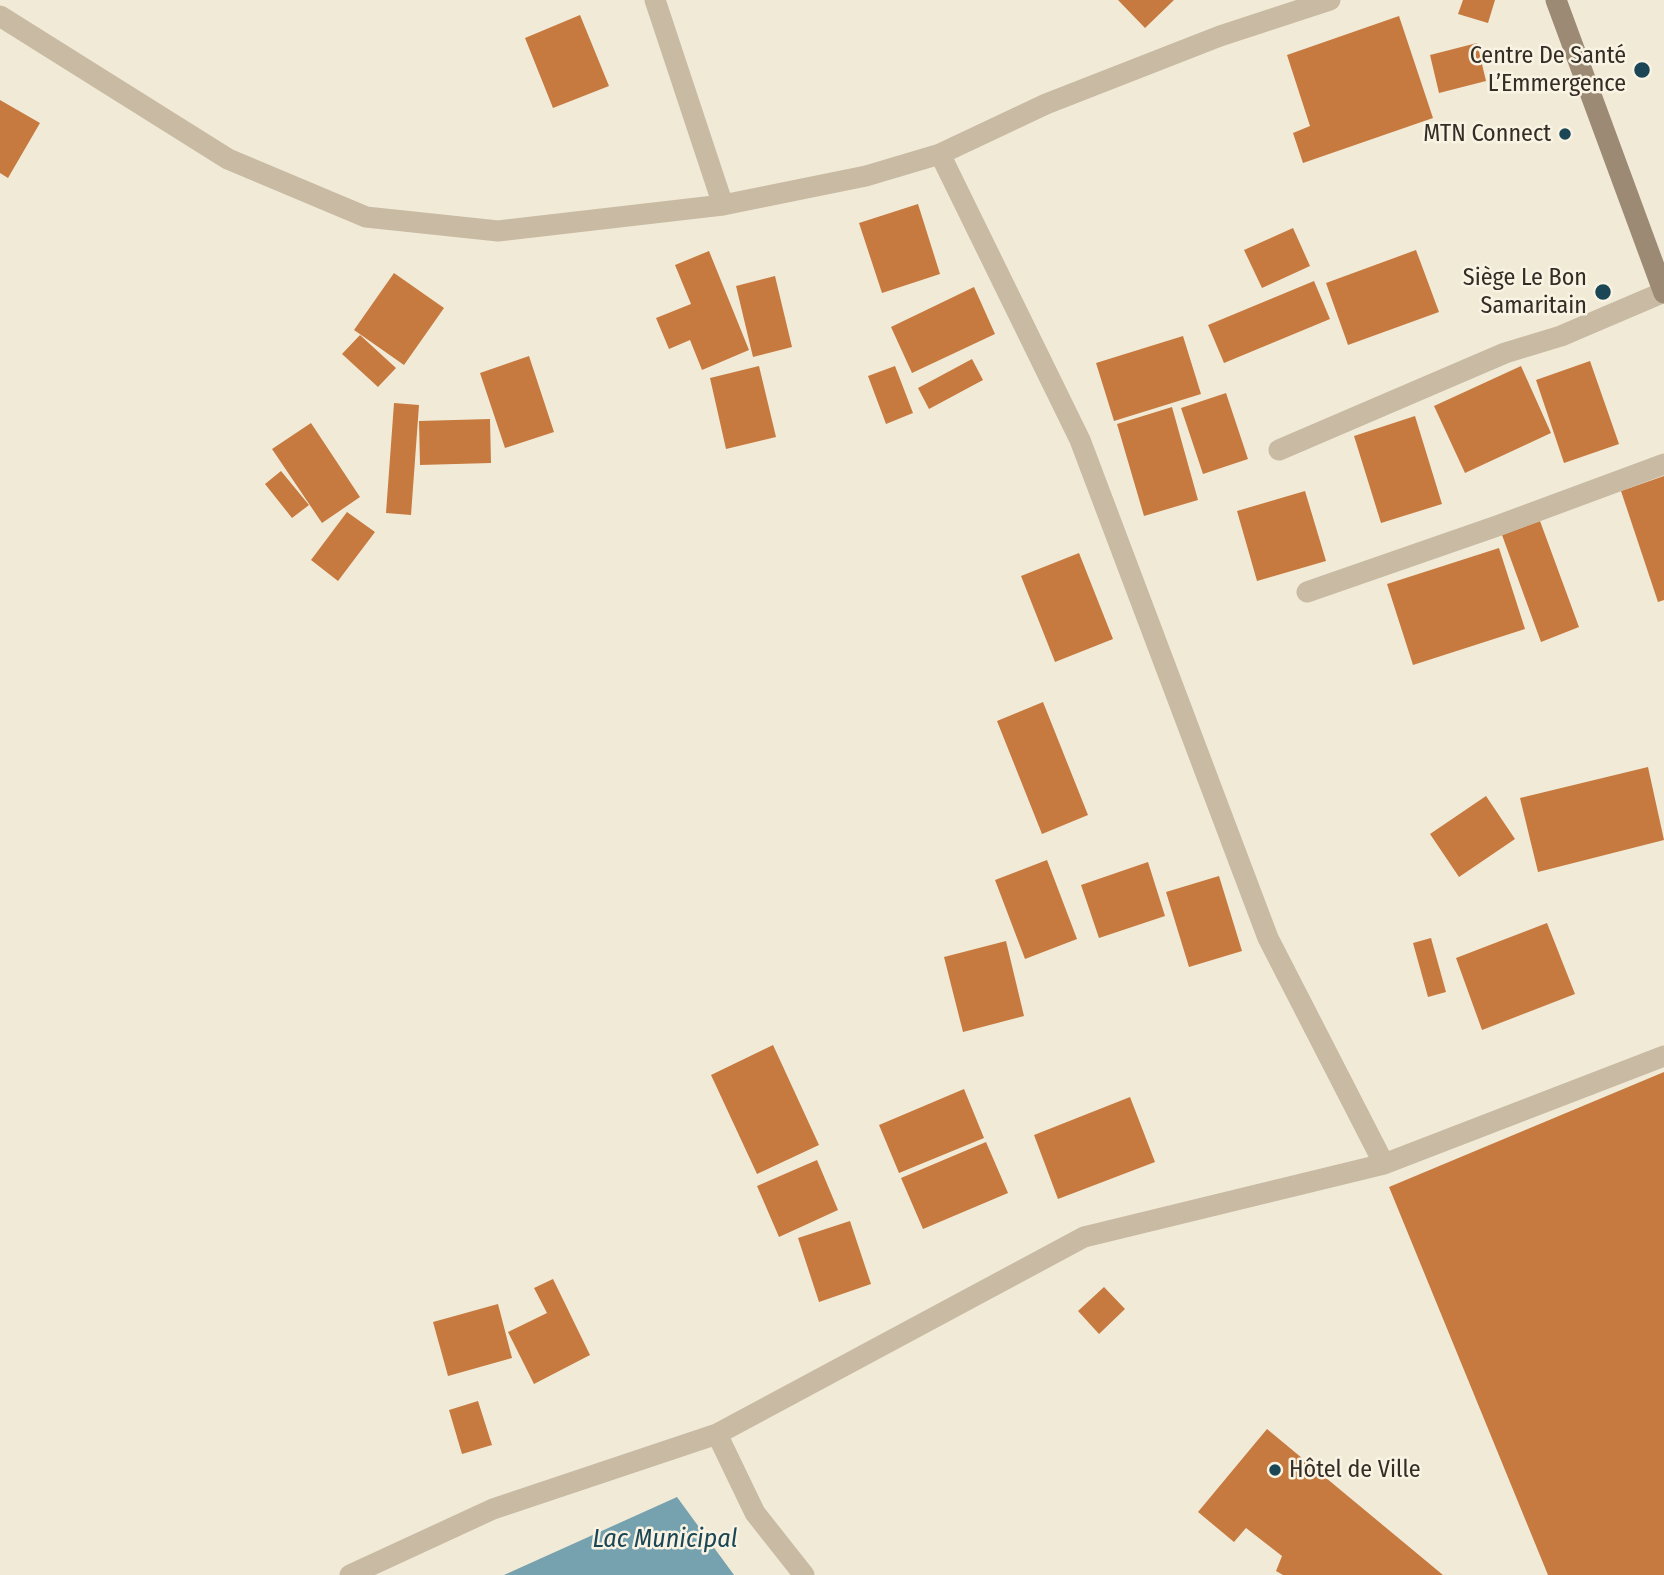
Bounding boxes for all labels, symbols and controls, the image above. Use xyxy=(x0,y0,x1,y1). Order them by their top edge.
place label: Centre De Santé L’Emmergence xyxy=(1470,42,1626,98)
marker: Centre De Santé L’Emmergence xyxy=(1632,60,1652,80)
place label: MTN Connect xyxy=(1423,120,1551,148)
marker: MTN Connect xyxy=(1557,126,1573,142)
place label: Siège Le Bon Samaritain xyxy=(1463,264,1587,320)
marker: Siège Le Bon Samaritain xyxy=(1593,282,1613,302)
place label: Hôtel de Ville xyxy=(1289,1456,1421,1484)
marker: Hôtel de Ville xyxy=(1267,1462,1283,1478)
water label: Lac Municipal xyxy=(592,1524,738,1556)

